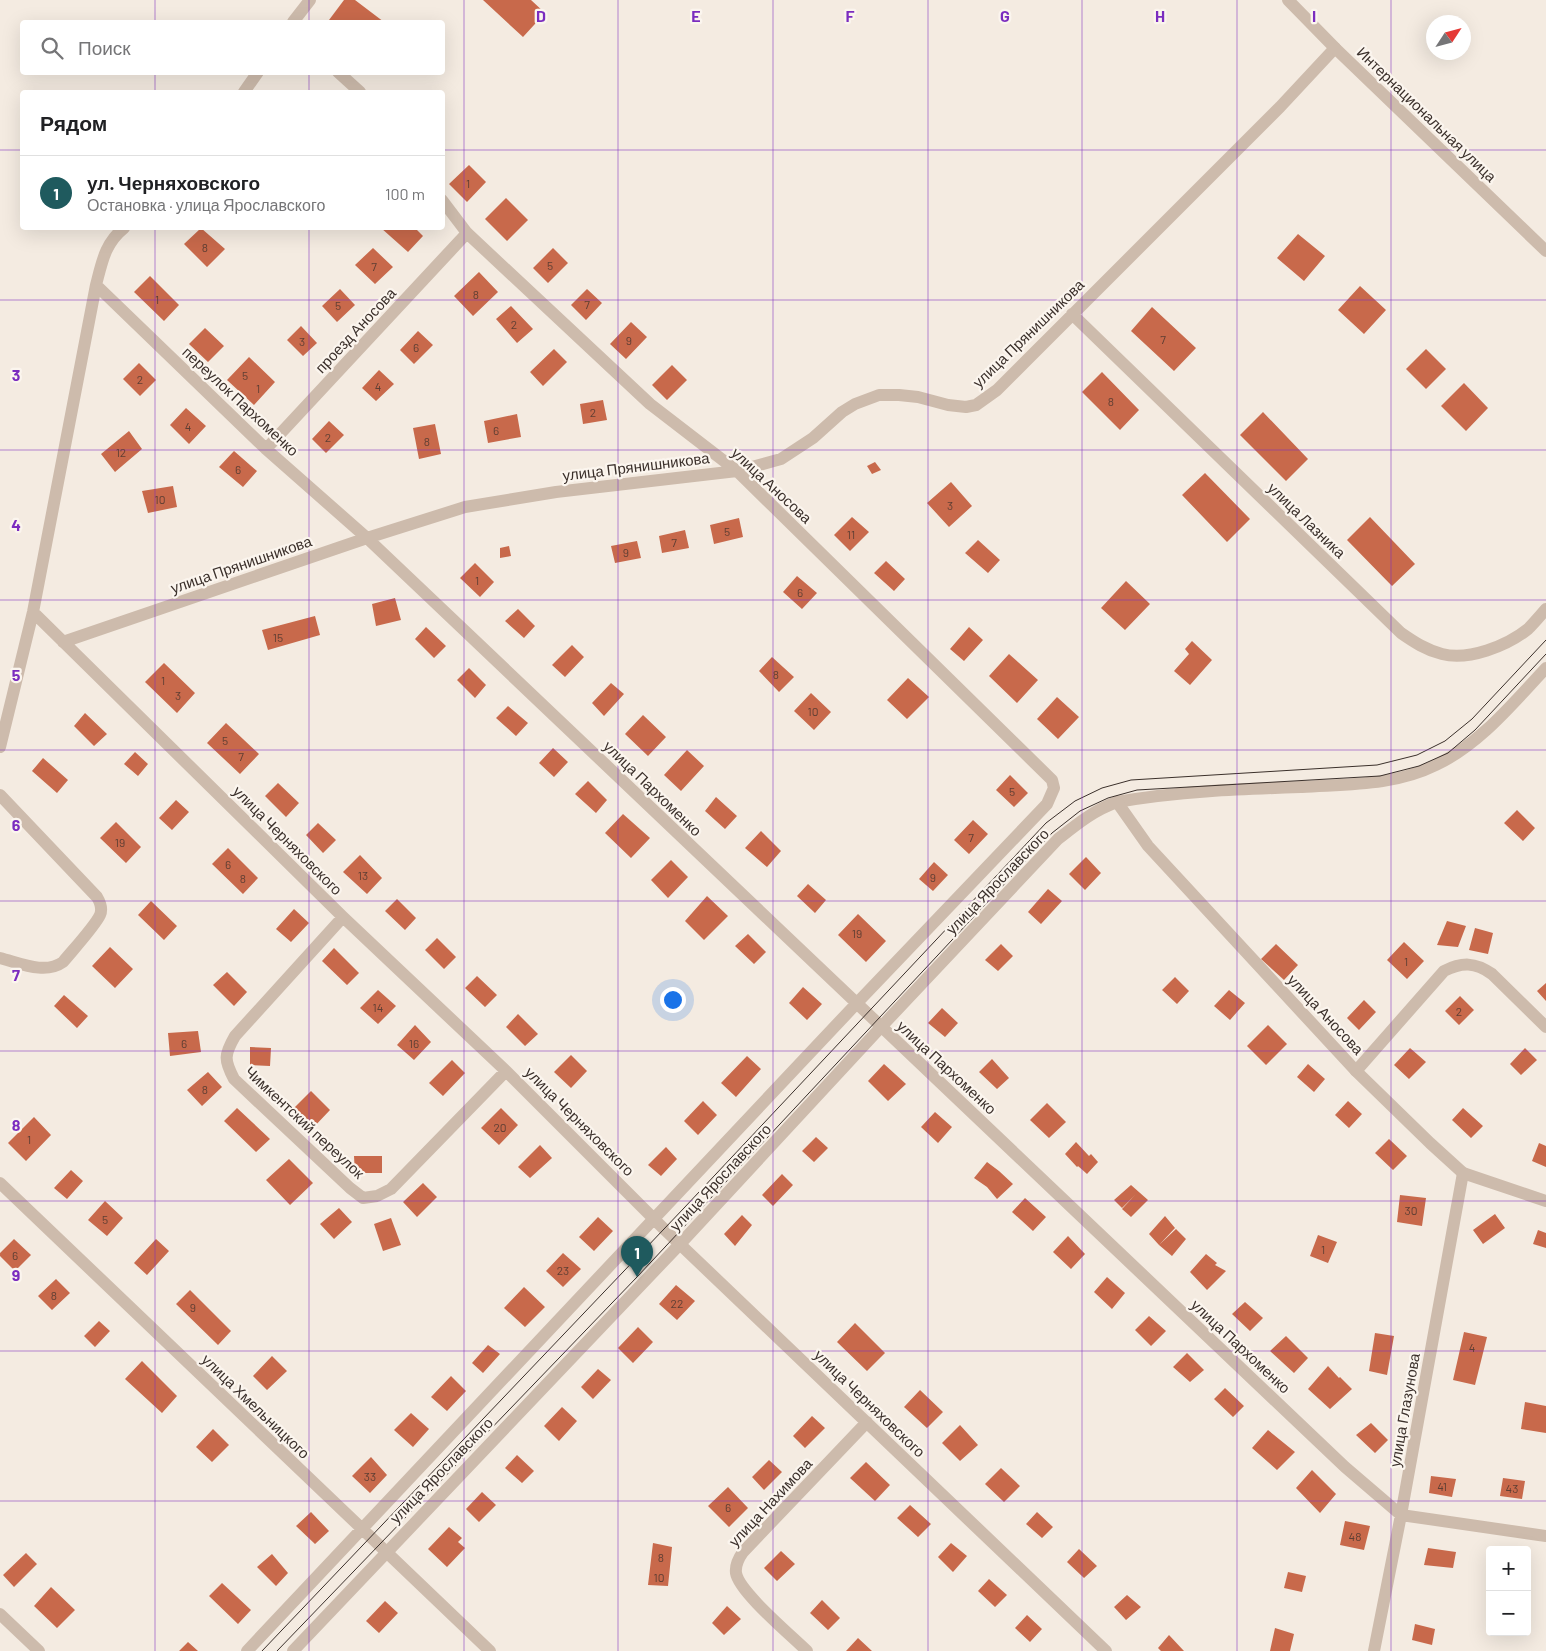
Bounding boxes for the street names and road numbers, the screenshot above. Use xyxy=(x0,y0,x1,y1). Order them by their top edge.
street label: Интернациональная улица xyxy=(1354,43,1501,186)
street label: улица Прянишникова xyxy=(969,275,1088,391)
street label: проезд Аносова xyxy=(311,283,400,376)
street label: переулок Пархоменко xyxy=(179,343,303,459)
street label: улица Аносова xyxy=(728,443,816,527)
street label: улица Прянишникова xyxy=(562,448,711,484)
street label: улица Лазника xyxy=(1264,478,1350,562)
street label: улица Прянишникова xyxy=(168,531,314,597)
street label: улица Пархоменко xyxy=(600,737,706,839)
street label: улица Черняховского xyxy=(230,782,346,898)
street label: улица Ярославского xyxy=(942,824,1052,938)
street label: улица Аносова xyxy=(1284,970,1368,1058)
street label: улица Пархоменко xyxy=(894,1016,1000,1118)
street label: Чимкентский переулок xyxy=(242,1062,369,1182)
street label: улица Черняховского xyxy=(522,1063,638,1179)
street label: улица Ярославского xyxy=(666,1120,774,1234)
street label: улица Пархоменко xyxy=(1188,1295,1294,1397)
street label: улица Черняховского xyxy=(811,1346,929,1460)
street label: улица Хмельницкого xyxy=(198,1350,314,1462)
street label: улица Глазунова xyxy=(1385,1351,1423,1468)
street label: улица Ярославского xyxy=(386,1413,496,1527)
street label: улица Нахимова xyxy=(725,1454,816,1550)

